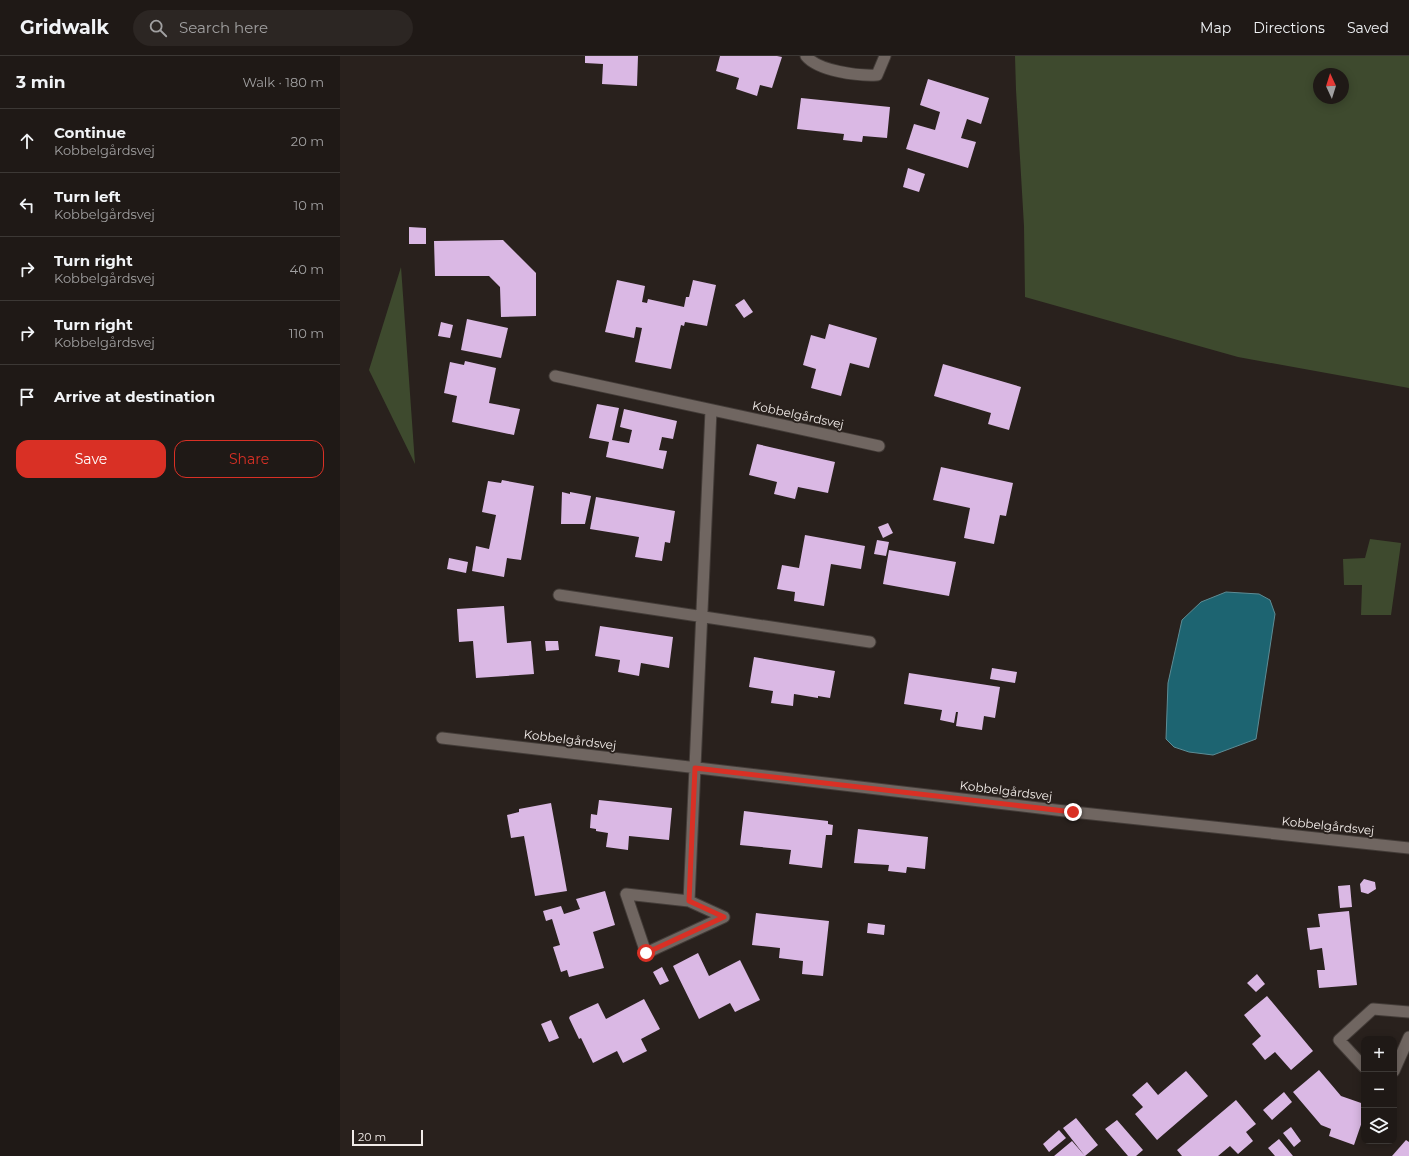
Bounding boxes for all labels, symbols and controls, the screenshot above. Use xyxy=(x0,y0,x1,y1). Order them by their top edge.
search box xyxy=(133,10,413,46)
text: Gridwalk xyxy=(20,16,109,39)
icon: search xyxy=(147,17,169,39)
text: Search here xyxy=(179,18,268,37)
text: Map xyxy=(1200,19,1231,37)
text: Directions xyxy=(1253,19,1325,37)
text: Saved xyxy=(1347,19,1389,37)
north arrow xyxy=(1313,68,1349,104)
text: 3 min xyxy=(16,72,66,92)
text: Walk · 180 m xyxy=(242,74,324,90)
text: Continue xyxy=(54,123,126,142)
icon: ahead xyxy=(16,130,38,152)
text: 20 m xyxy=(291,133,324,149)
text: Kobbelgårdsvej xyxy=(54,142,155,158)
text: Turn left xyxy=(54,187,121,206)
icon: left xyxy=(16,194,38,216)
text: 10 m xyxy=(294,197,324,213)
text: Kobbelgårdsvej xyxy=(54,206,155,222)
text: Turn right xyxy=(54,251,133,270)
icon: right xyxy=(16,258,38,280)
text: 40 m xyxy=(290,261,324,277)
text: Kobbelgårdsvej xyxy=(54,270,155,286)
text: Turn right xyxy=(54,315,133,334)
icon: right xyxy=(16,322,38,344)
text: 110 m xyxy=(289,325,324,341)
text: Kobbelgårdsvej xyxy=(54,334,155,350)
icon: arrive xyxy=(16,386,38,408)
text: Arrive at destination xyxy=(54,387,215,406)
street label: Kobbelgårdsvej xyxy=(751,397,845,432)
button: Save xyxy=(16,440,166,478)
button: Share xyxy=(174,440,324,478)
street label: Kobbelgårdsvej xyxy=(523,726,617,753)
street label: Kobbelgårdsvej xyxy=(959,777,1053,804)
route end xyxy=(1064,803,1082,821)
street label: Kobbelgårdsvej xyxy=(1281,813,1375,838)
route start xyxy=(637,944,655,962)
map controls xyxy=(1361,1036,1397,1144)
button: + xyxy=(1361,1036,1397,1072)
button: − xyxy=(1361,1072,1397,1108)
button: layers xyxy=(1361,1108,1397,1144)
scale bar xyxy=(352,1128,423,1147)
text: 20 m xyxy=(358,1130,386,1144)

